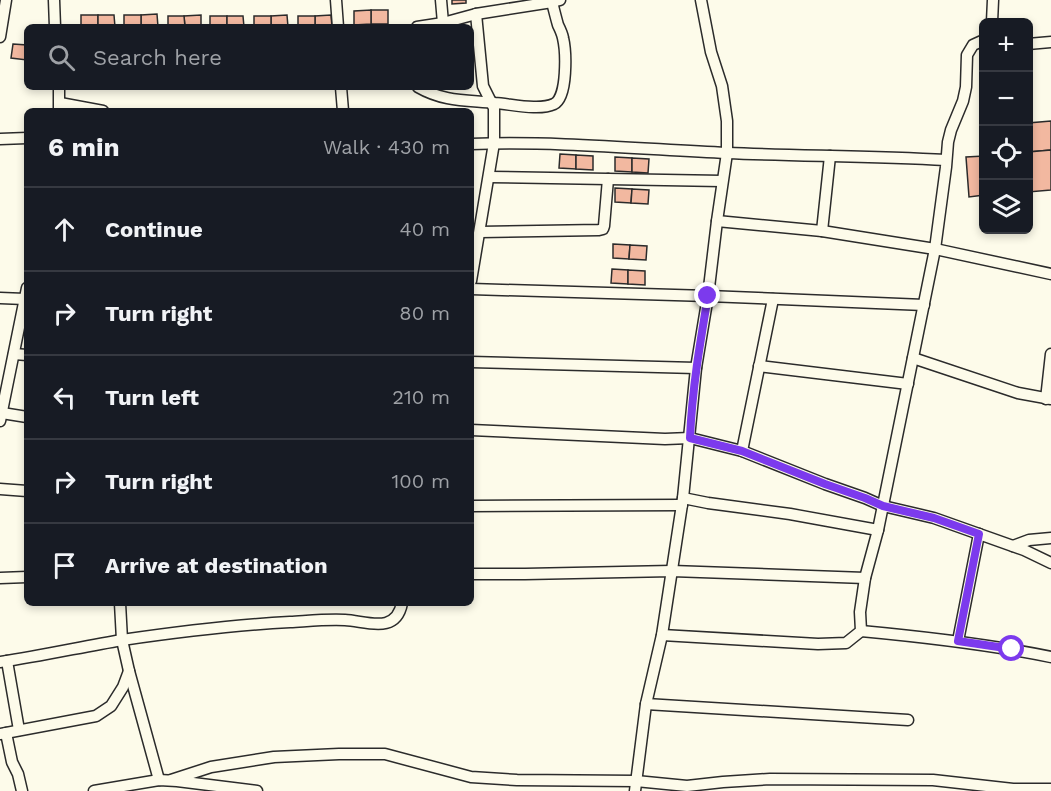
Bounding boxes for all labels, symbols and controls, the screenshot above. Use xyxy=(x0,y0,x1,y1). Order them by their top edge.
map controls xyxy=(979,18,1033,234)
button: + xyxy=(979,18,1033,72)
search box xyxy=(24,24,474,90)
icon: search xyxy=(45,41,78,74)
text: Search here xyxy=(93,45,222,70)
button: − xyxy=(979,72,1033,126)
button: locate xyxy=(979,126,1033,180)
text: 6 min xyxy=(48,132,120,162)
text: Walk · 430 m xyxy=(323,135,450,159)
button: layers xyxy=(979,180,1033,234)
icon: ahead xyxy=(48,213,81,246)
text: Continue xyxy=(105,217,203,242)
text: 40 m xyxy=(399,217,450,241)
route end xyxy=(694,282,720,308)
icon: right xyxy=(48,297,81,330)
text: Turn right xyxy=(105,301,212,326)
text: 80 m xyxy=(399,301,450,325)
icon: left xyxy=(48,381,81,414)
text: Turn left xyxy=(105,385,199,410)
text: 210 m xyxy=(392,385,450,409)
icon: right xyxy=(48,465,81,498)
text: Turn right xyxy=(105,469,212,494)
text: 100 m xyxy=(391,469,450,493)
icon: arrive xyxy=(48,549,81,582)
text: Arrive at destination xyxy=(105,553,328,578)
route start xyxy=(998,635,1024,661)

